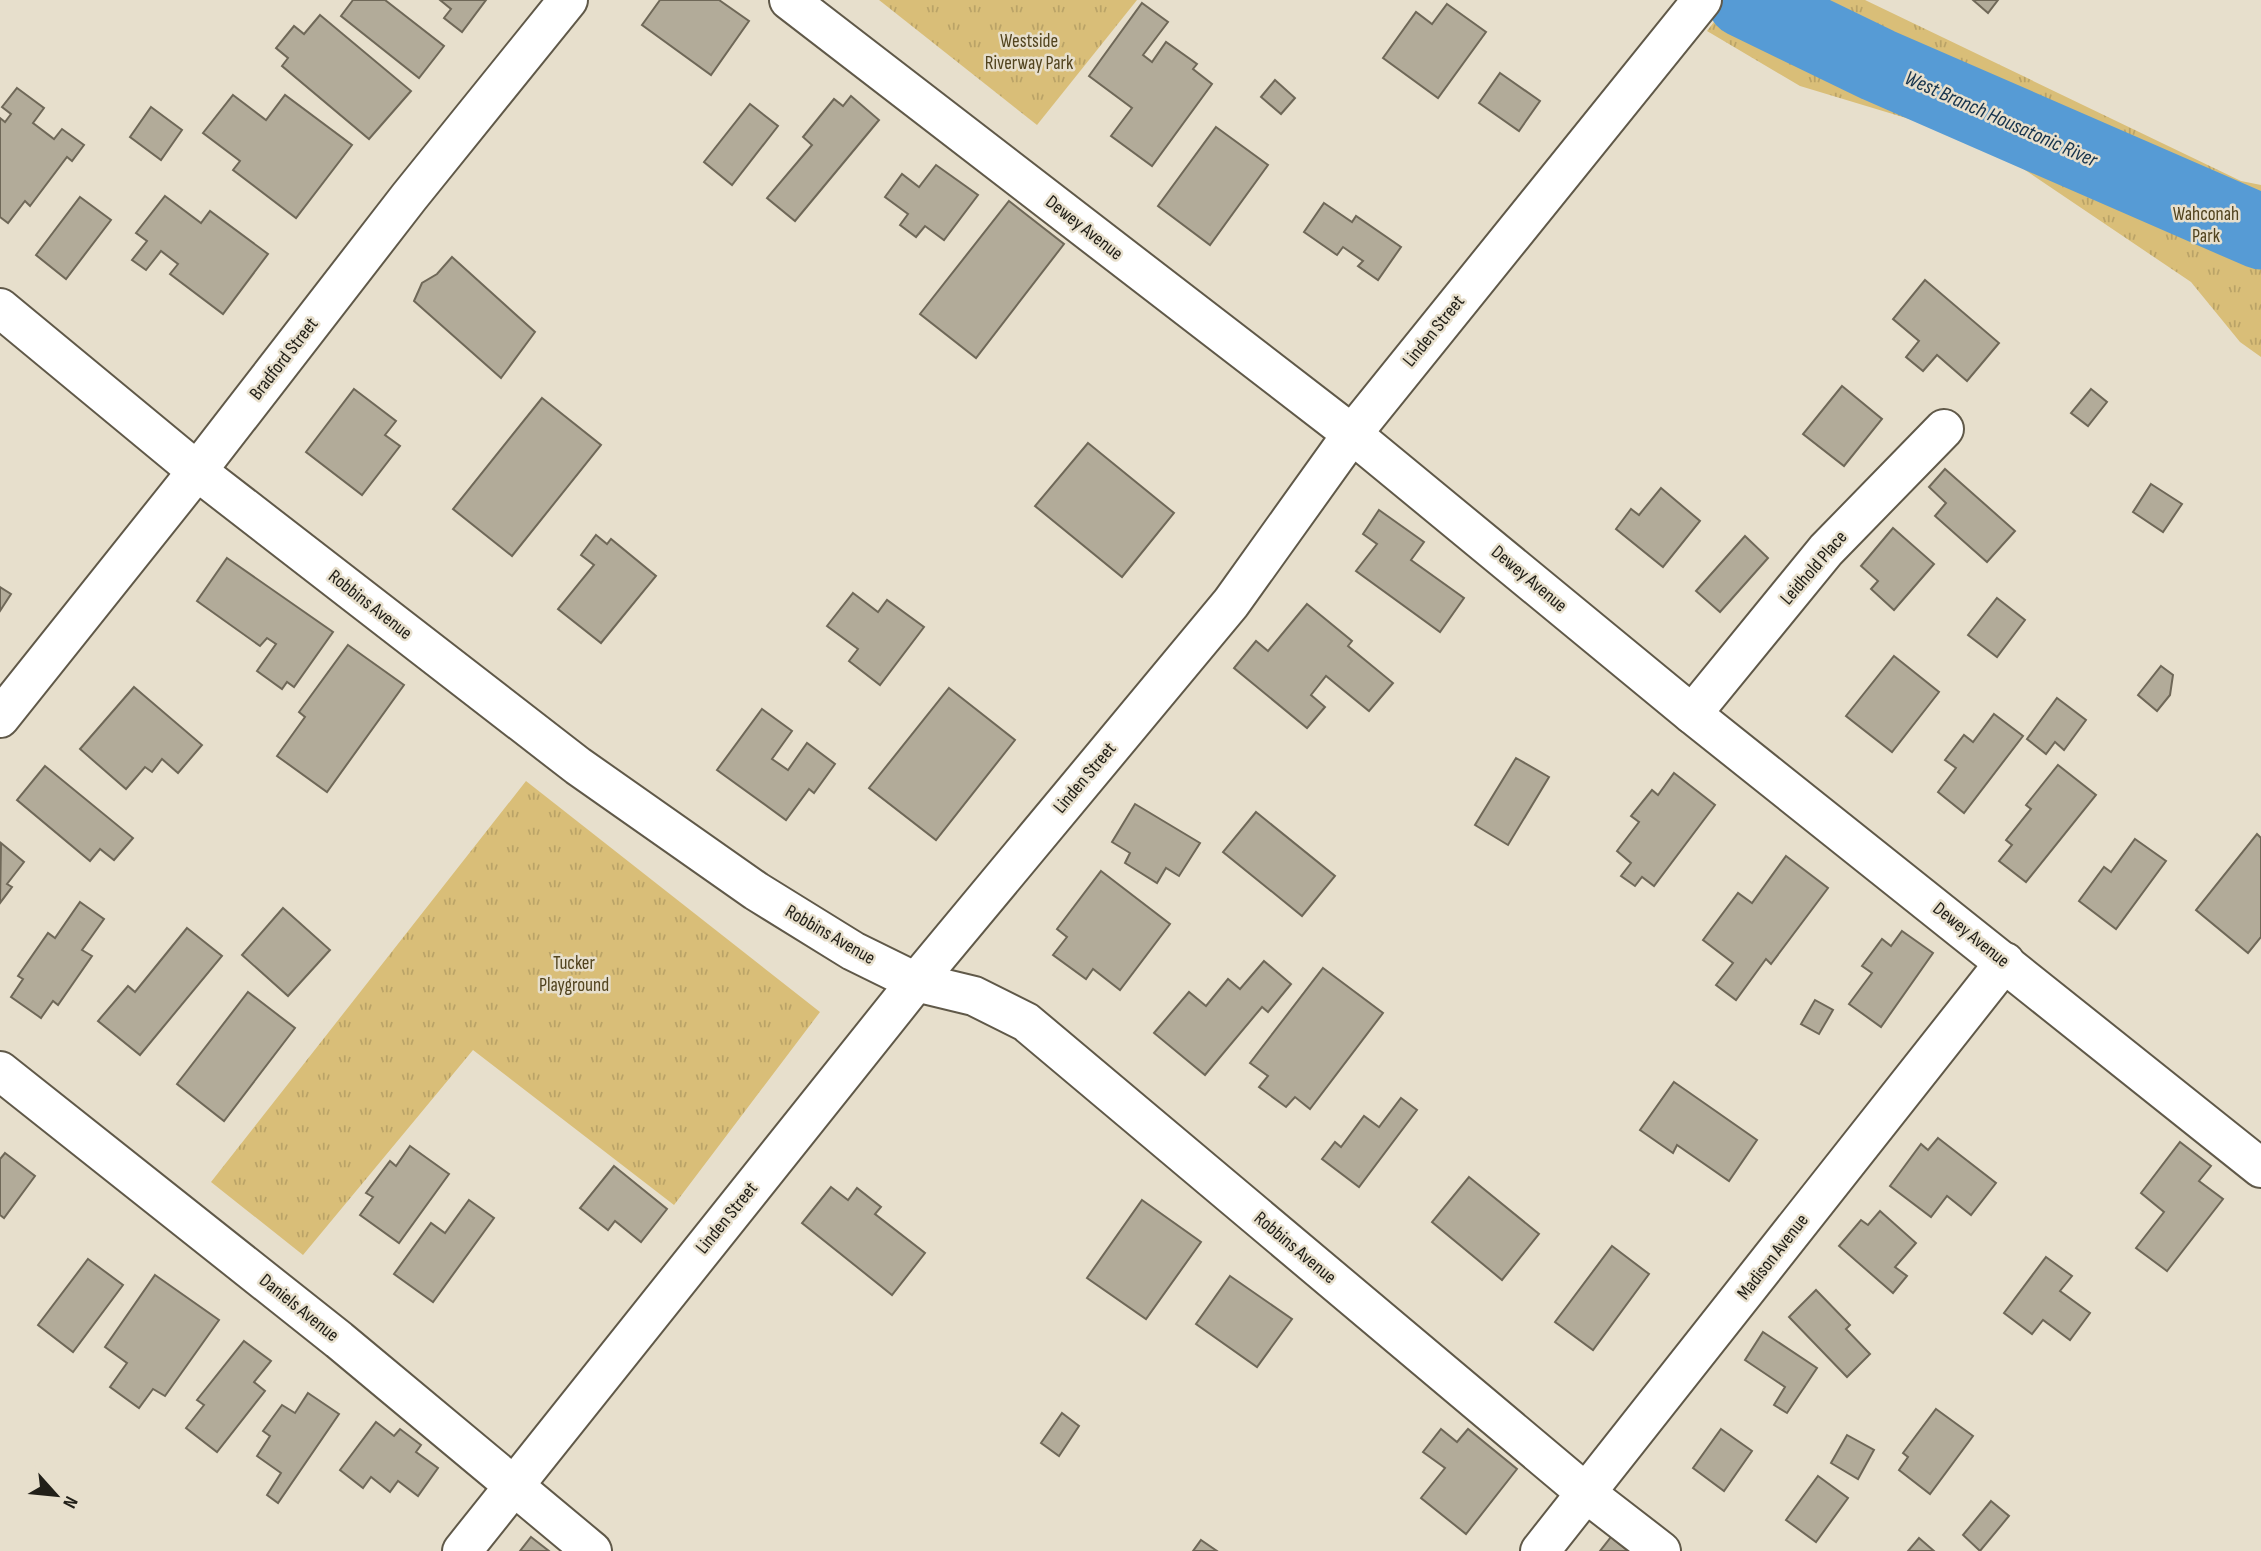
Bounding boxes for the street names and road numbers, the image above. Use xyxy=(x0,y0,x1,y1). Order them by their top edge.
street label: Dewey Avenue xyxy=(1041,191,1127,265)
street label: Linden Street xyxy=(1398,290,1470,371)
street label: Bradford Street xyxy=(245,313,323,405)
street label: Leidhold Place xyxy=(1776,526,1852,610)
street label: Dewey Avenue xyxy=(1486,541,1572,617)
street label: Robbins Avenue xyxy=(323,565,417,645)
street label: Linden Street xyxy=(1049,738,1121,818)
street label: Dewey Avenue xyxy=(1928,897,2014,973)
street label: Robbins Avenue xyxy=(781,900,879,970)
street label: Linden Street xyxy=(691,1177,763,1258)
street label: Robbins Avenue xyxy=(1249,1207,1341,1289)
street label: Madison Avenue xyxy=(1732,1210,1814,1304)
street label: Daniels Avenue xyxy=(255,1269,343,1347)

